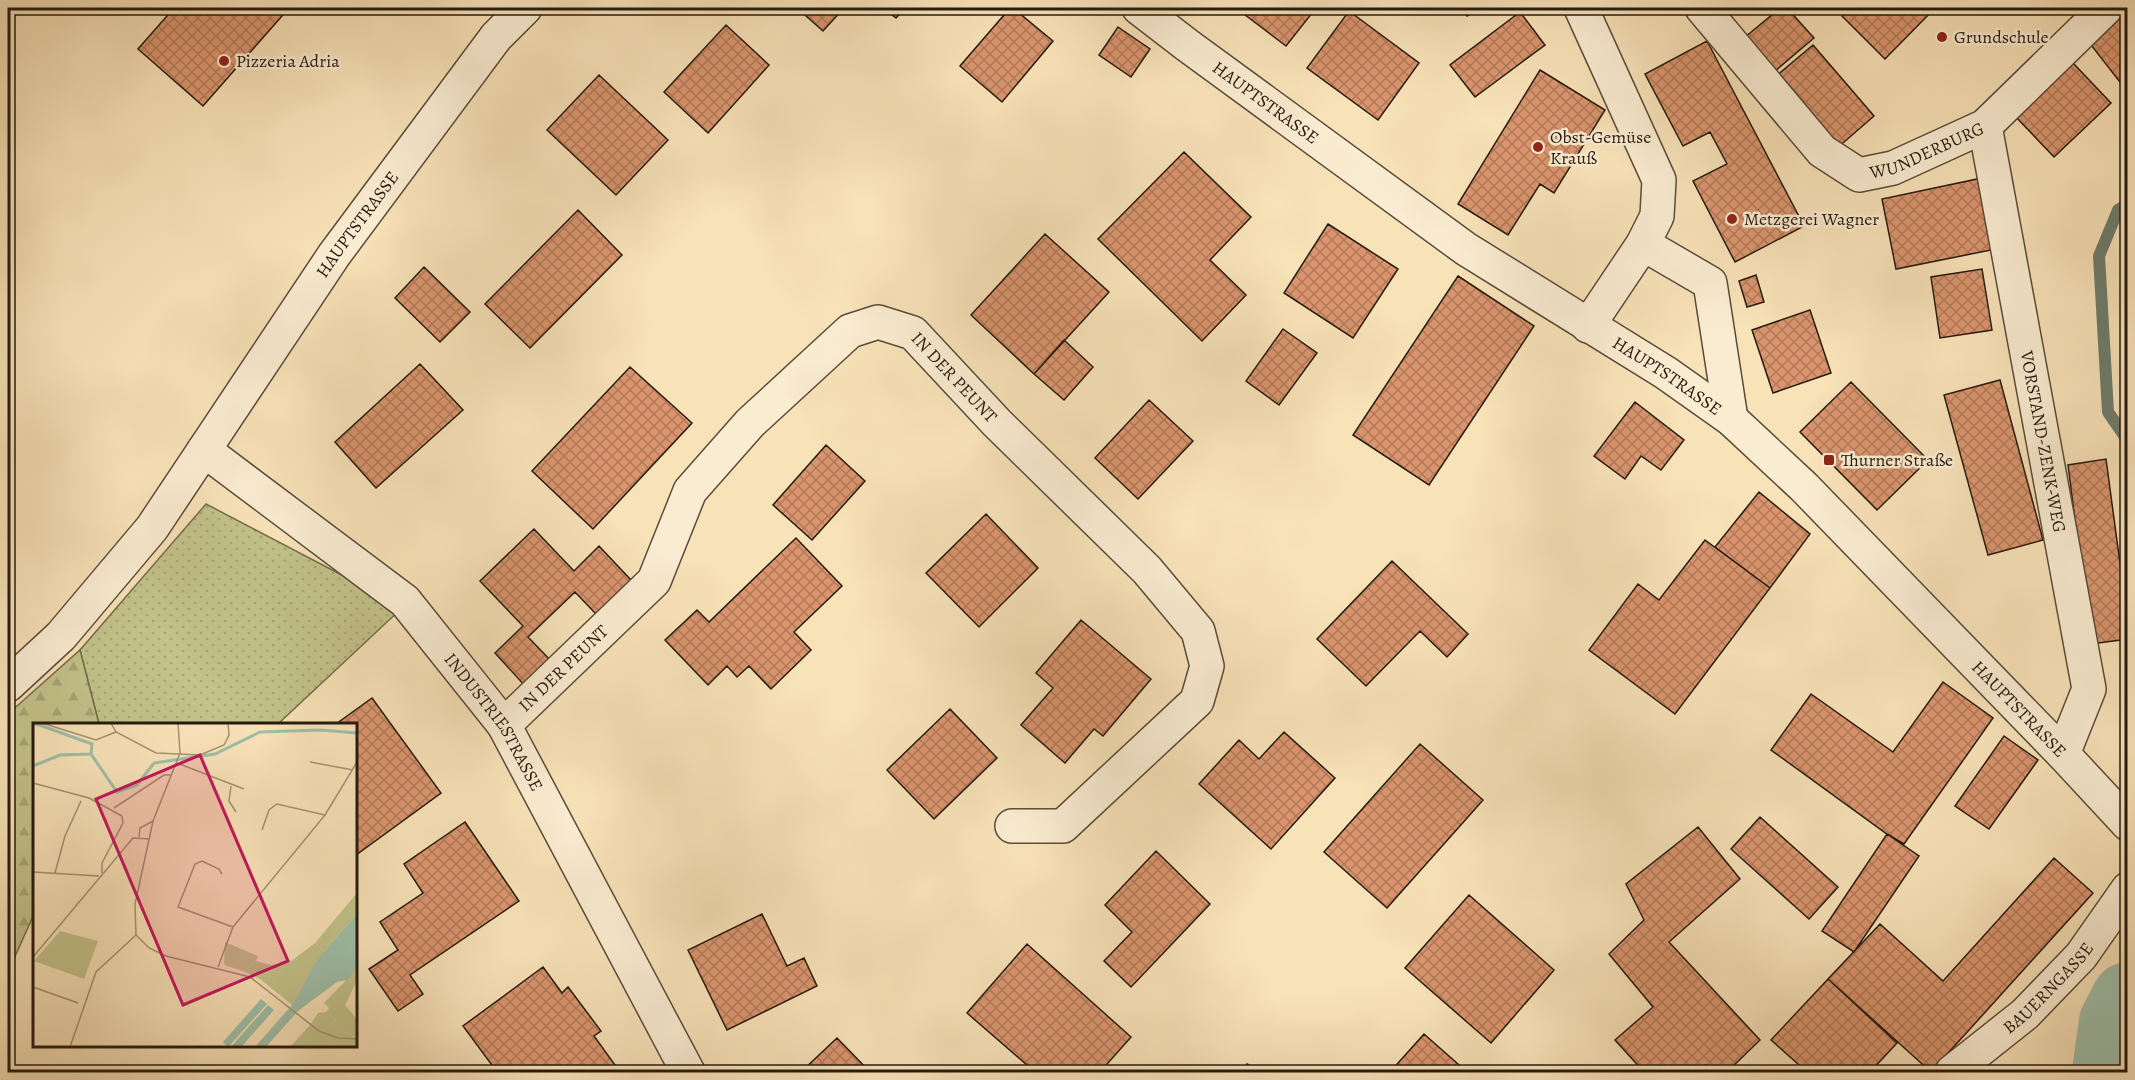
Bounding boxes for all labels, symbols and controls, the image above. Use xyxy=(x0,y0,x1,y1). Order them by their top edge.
place label: Grundschule xyxy=(1954,25,2048,49)
marker: Grundschule xyxy=(1935,30,1949,44)
place label: Pizzeria Adria xyxy=(236,49,340,73)
marker: Pizzeria Adria xyxy=(217,54,231,68)
street label: HAUPTSTRASSE xyxy=(1208,55,1324,149)
street label: WUNDERBURG xyxy=(1867,116,1988,185)
place label: Obst-Gemüse Krauß xyxy=(1550,125,1651,170)
marker: Obst-Gemüse Krauß xyxy=(1531,140,1545,154)
street label: HAUPTSTRASSE xyxy=(310,166,404,282)
place label: Metzgerei Wagner xyxy=(1744,207,1879,231)
marker: Metzgerei Wagner xyxy=(1725,212,1739,226)
street label: IN DER PEUNT xyxy=(906,327,1003,428)
street label: HAUPTSTRASSE xyxy=(1608,331,1727,421)
street label: VORSTAND-ZENK-WEG xyxy=(2015,348,2072,534)
place label: Thurner Straße xyxy=(1841,448,1953,472)
marker: Thurner Straße xyxy=(1822,453,1836,467)
street label: IN DER PEUNT xyxy=(513,619,613,717)
street label: INDUSTRIESTRASSE xyxy=(439,648,549,795)
street label: HAUPTSTRASSE xyxy=(1967,655,2072,763)
inset map xyxy=(33,723,357,1047)
street label: BAUERNGASSE xyxy=(1998,937,2099,1039)

